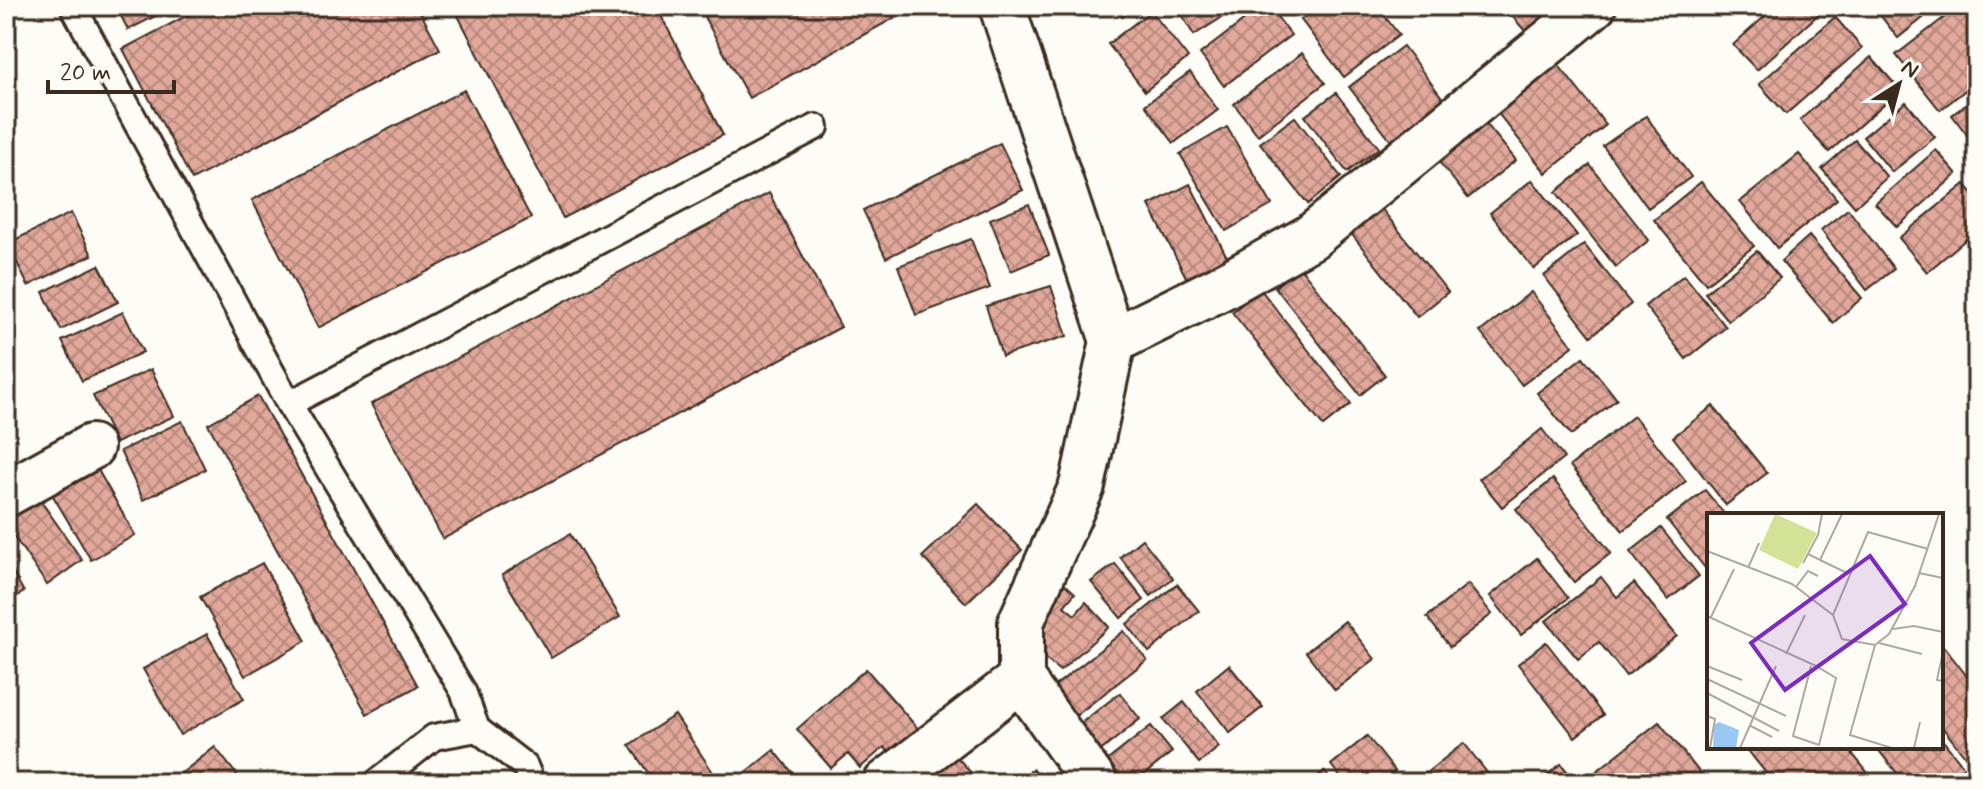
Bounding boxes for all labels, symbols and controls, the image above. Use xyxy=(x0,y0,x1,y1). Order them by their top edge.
scale bar xyxy=(48,44,174,94)
north arrow xyxy=(1859,44,1939,124)
text: N xyxy=(1895,54,1924,85)
text: 20 m xyxy=(60,58,111,89)
inset map xyxy=(1707,513,1943,749)

